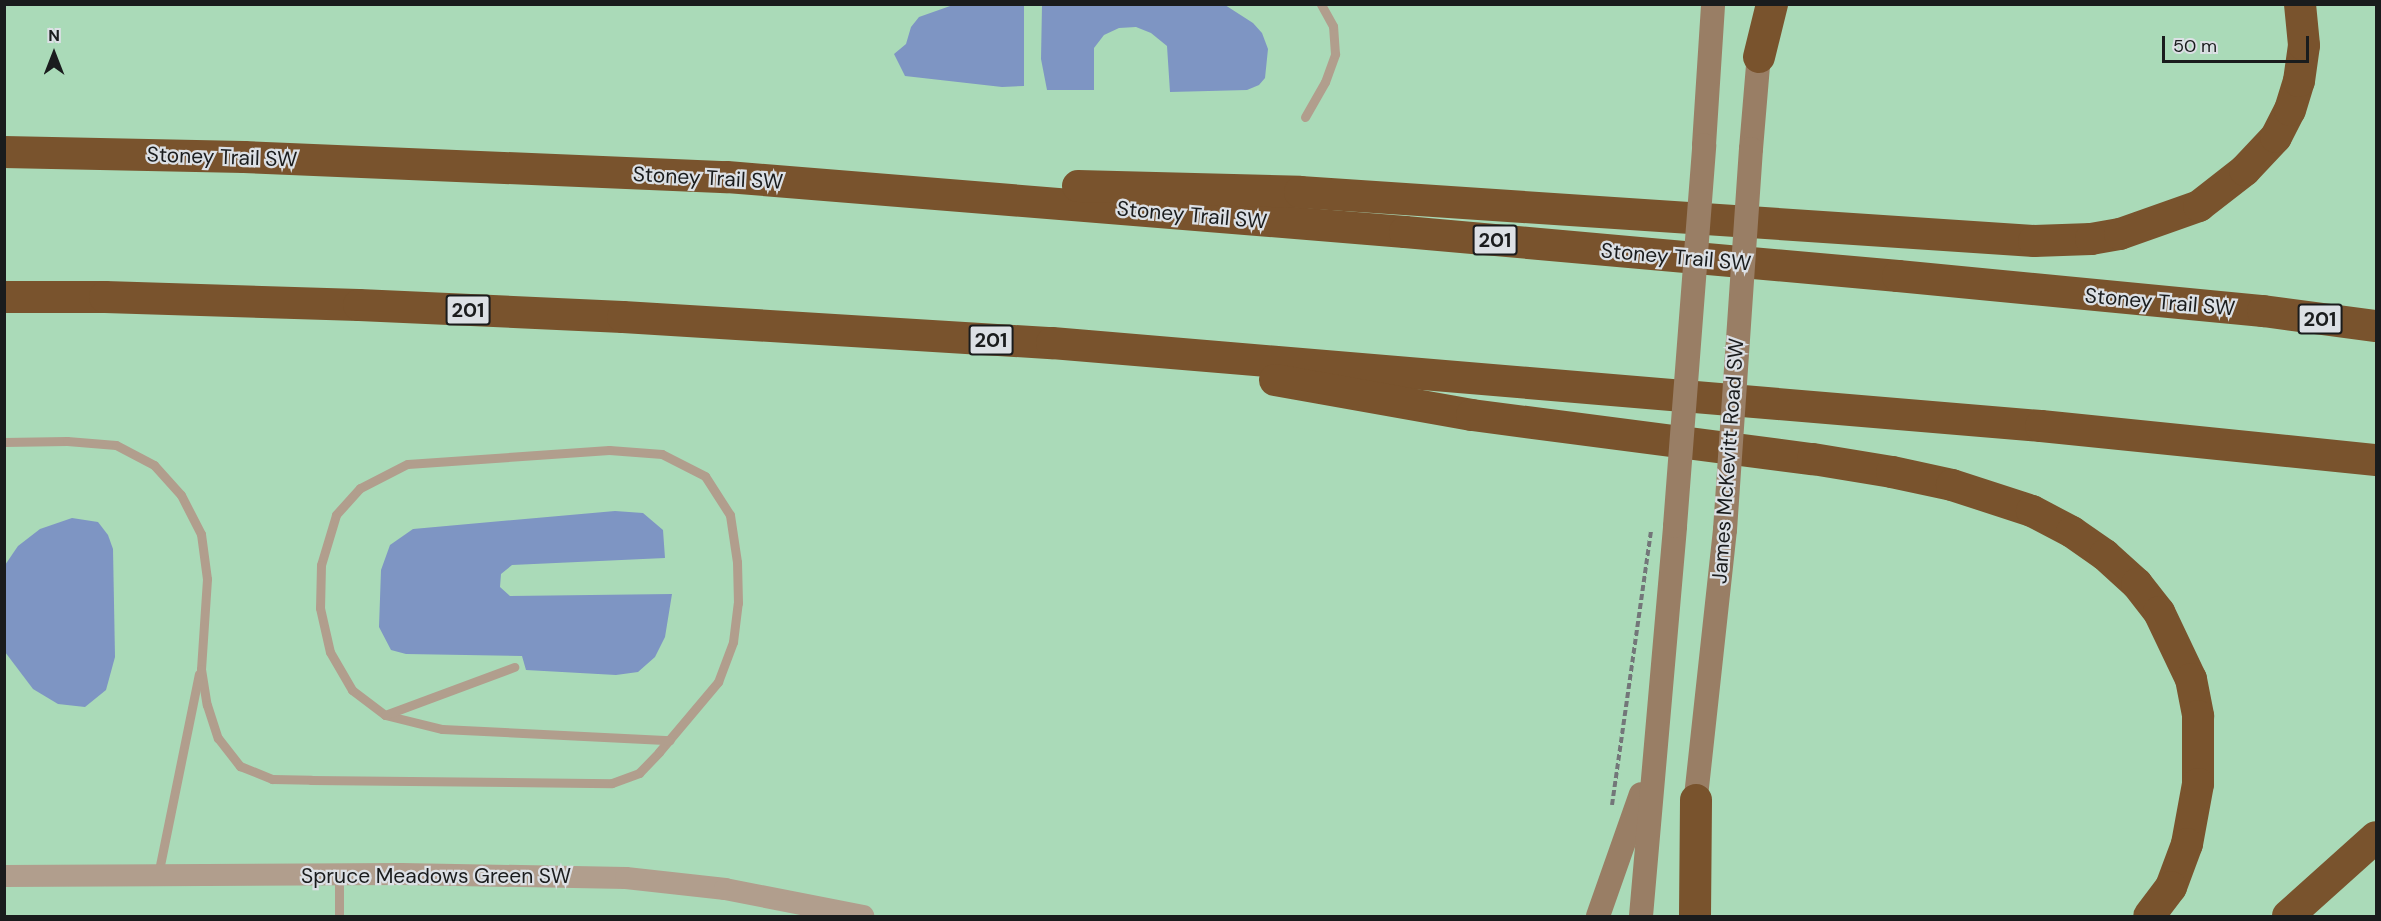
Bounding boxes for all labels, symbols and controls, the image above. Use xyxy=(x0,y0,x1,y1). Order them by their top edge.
north arrow xyxy=(24,24,84,84)
scale bar xyxy=(2165,24,2312,62)
text: N xyxy=(48,25,60,46)
text: 50 m xyxy=(2173,34,2217,58)
street label: Stoney Trail SW xyxy=(146,142,298,172)
street label: Stoney Trail SW xyxy=(632,161,784,195)
street label: Stoney Trail SW xyxy=(1116,196,1268,234)
road number: 201 xyxy=(1472,223,1518,257)
street label: Stoney Trail SW xyxy=(1600,238,1752,276)
street label: Stoney Trail SW xyxy=(2084,283,2236,321)
road number: 201 xyxy=(446,293,490,327)
road number: 201 xyxy=(2298,302,2342,336)
road number: 201 xyxy=(968,323,1014,357)
street label: James McKevitt Road SW xyxy=(1707,337,1749,585)
street label: Spruce Meadows Green SW xyxy=(301,863,571,889)

